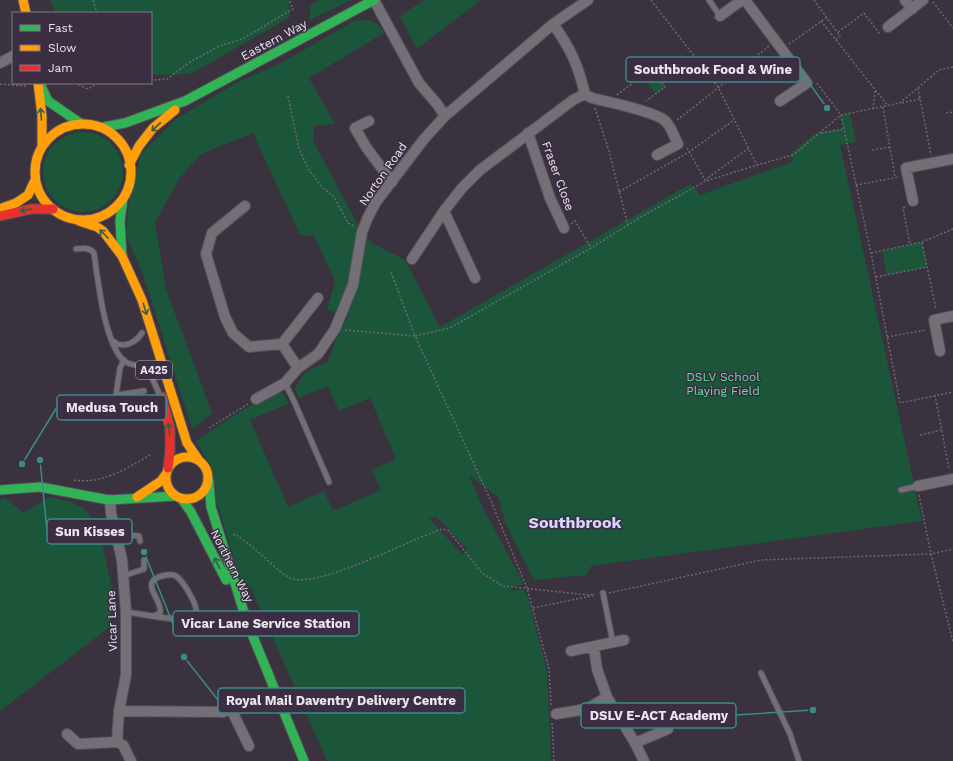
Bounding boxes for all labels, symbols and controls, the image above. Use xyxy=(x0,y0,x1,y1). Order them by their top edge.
legend xyxy=(12,12,152,84)
street label: Eastern Way xyxy=(239,16,310,63)
text: Fast xyxy=(48,21,73,35)
text: Slow xyxy=(48,41,76,55)
callout: Southbrook Food & Wine xyxy=(626,57,800,82)
text: Jam xyxy=(48,61,73,75)
text: Southbrook Food & Wine xyxy=(634,62,792,77)
one-way arrow xyxy=(38,108,45,121)
one-way arrow xyxy=(151,122,161,131)
street label: Fraser Close xyxy=(539,139,577,213)
street label: Norton Road xyxy=(356,140,410,208)
one-way arrow xyxy=(20,207,33,215)
one-way arrow xyxy=(100,229,109,239)
one-way arrow xyxy=(142,303,149,316)
road number: A425 xyxy=(136,361,172,379)
park label: DSLV School Playing Field xyxy=(686,370,760,398)
callout: Medusa Touch xyxy=(57,395,166,420)
text: Medusa Touch xyxy=(66,400,158,415)
one-way arrow xyxy=(166,423,173,436)
district label: Southbrook xyxy=(529,513,621,532)
callout: Sun Kisses xyxy=(47,519,132,544)
text: Sun Kisses xyxy=(55,524,125,539)
street label: Northern Way xyxy=(208,527,257,605)
one-way arrow xyxy=(212,557,220,569)
street label: Vicar Lane xyxy=(104,590,120,652)
callout: Vicar Lane Service Station xyxy=(173,611,359,636)
text: Vicar Lane Service Station xyxy=(181,616,351,631)
callout: Royal Mail Daventry Delivery Centre xyxy=(218,688,465,713)
text: Royal Mail Daventry Delivery Centre xyxy=(226,693,456,708)
callout: DSLV E-ACT Academy xyxy=(581,703,736,728)
text: DSLV E-ACT Academy xyxy=(590,708,729,723)

